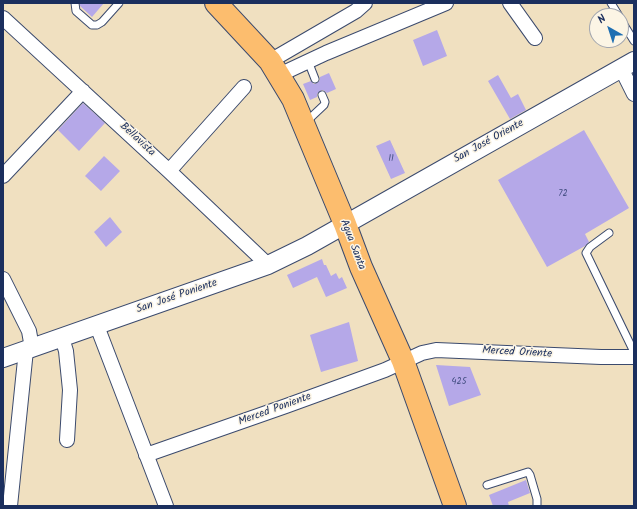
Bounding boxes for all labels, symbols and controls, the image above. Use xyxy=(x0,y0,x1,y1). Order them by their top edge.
north arrow xyxy=(589,8,629,48)
text: N xyxy=(594,10,610,29)
street label: San José Oriente xyxy=(452,117,526,167)
street label: Bellavista xyxy=(116,120,158,160)
house number: 11 xyxy=(388,154,394,164)
house number: 72 xyxy=(558,189,568,199)
street label: Agua Santa xyxy=(336,218,368,272)
street label: San José Poniente xyxy=(135,277,219,317)
street label: Merced Oriente xyxy=(482,345,552,361)
house number: 425 xyxy=(451,377,467,387)
street label: Merced Poniente xyxy=(237,391,313,429)

